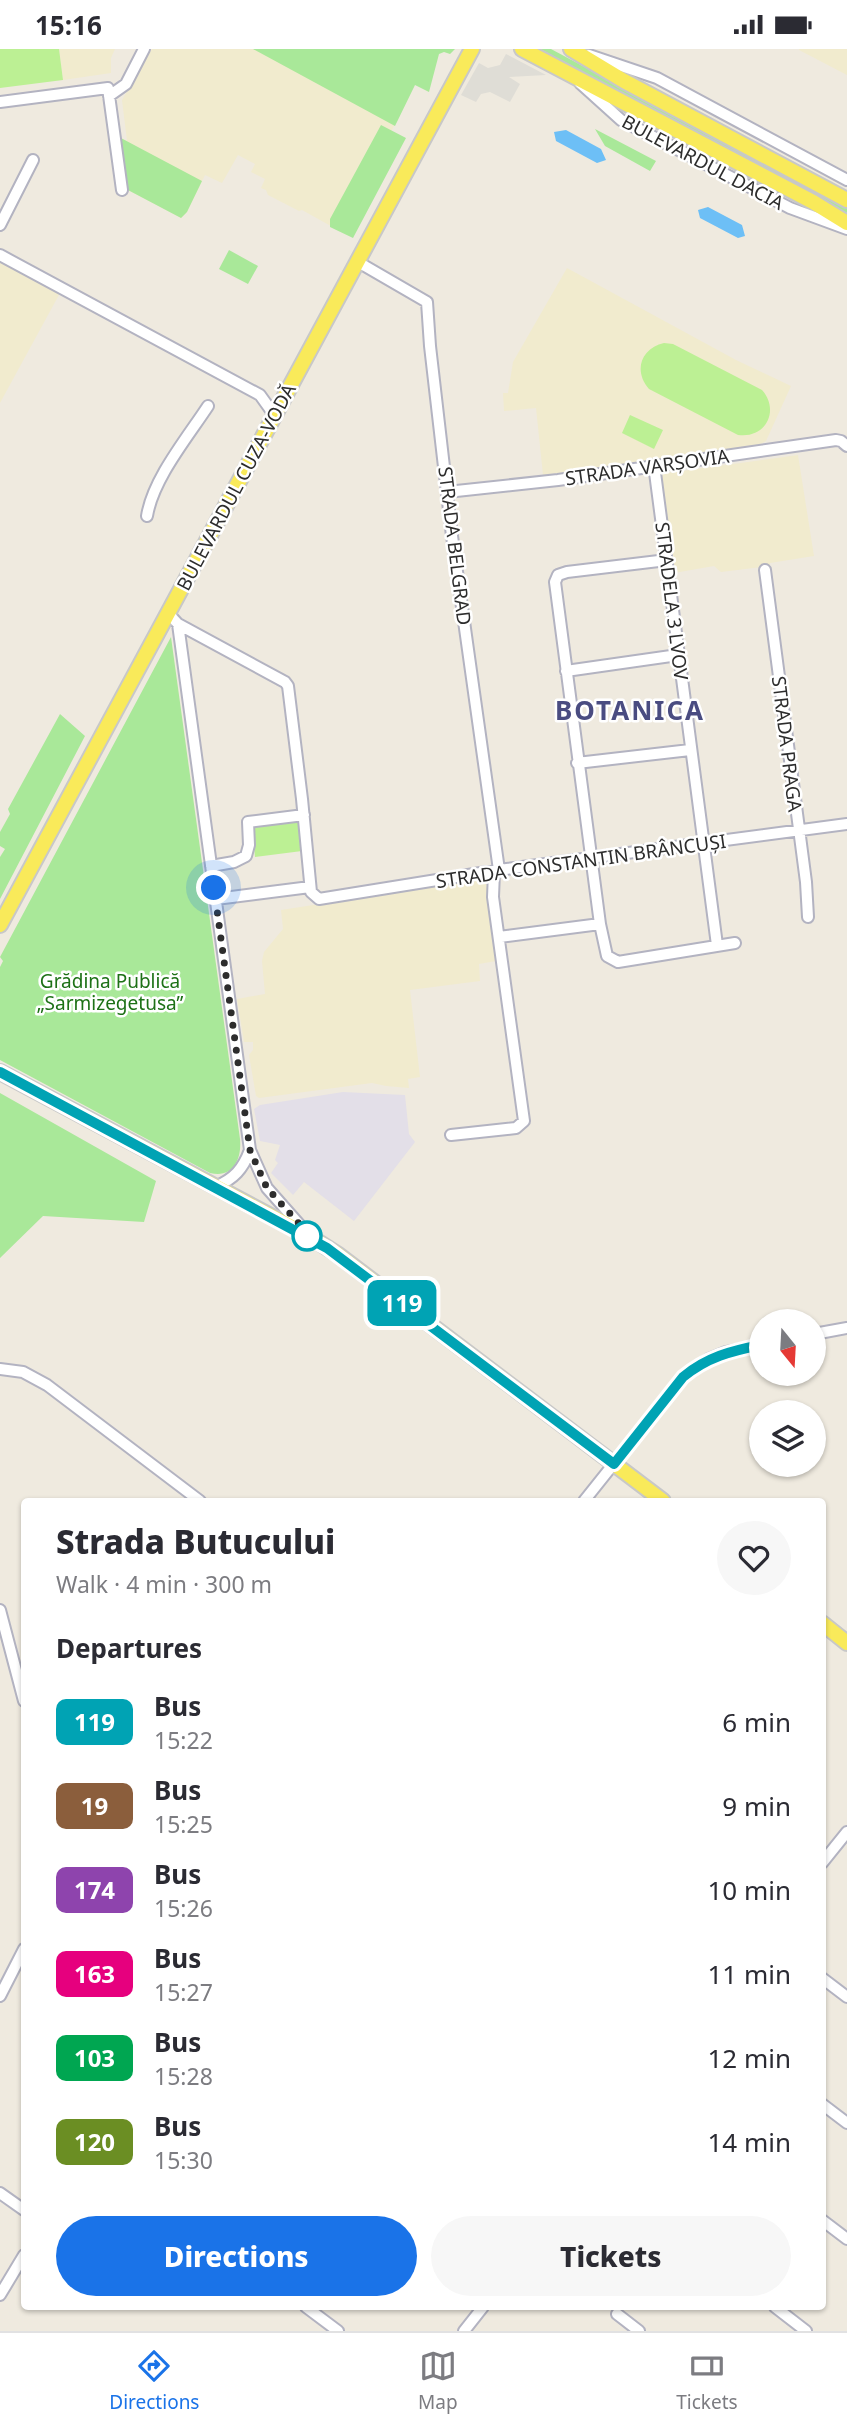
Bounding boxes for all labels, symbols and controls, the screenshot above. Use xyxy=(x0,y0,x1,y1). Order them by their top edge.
text: 15:16 xyxy=(35,7,102,43)
street label: BULEVARDUL DACIA xyxy=(617,108,789,216)
street label: BULEVARDUL CUZA-VODĂ xyxy=(170,378,302,595)
street label: STRADA VARȘOVIA xyxy=(563,443,731,491)
street label: STRADA BELGRAD xyxy=(432,465,478,627)
street label: STRADELA 3 LVOV xyxy=(649,520,695,682)
street label: STRADA PRAGA xyxy=(766,675,808,814)
district label: BOTANICA xyxy=(555,692,705,728)
street label: STRADA CONSTANTIN BRÂNCUȘI xyxy=(434,828,728,894)
your location xyxy=(196,870,231,905)
park label: Grădina Publică „Sarmizegetusa” xyxy=(37,968,183,1016)
unlabelled marker xyxy=(292,1221,322,1251)
line badge: 119 xyxy=(362,1280,442,1326)
text: 119 xyxy=(381,1286,423,1319)
north arrow xyxy=(749,1309,826,1386)
map controls xyxy=(749,1309,826,1477)
button: layers xyxy=(749,1400,826,1477)
text: Strada Butucului xyxy=(56,1519,335,1564)
button: heart xyxy=(717,1521,791,1595)
text: Walk · 4 min · 300 m xyxy=(56,1568,272,1600)
text: Departures xyxy=(56,1630,202,1666)
text: Bus xyxy=(154,1688,201,1724)
text: 6 min xyxy=(722,1704,791,1740)
text: 119 xyxy=(74,1705,115,1738)
text: 15:22 xyxy=(154,1724,213,1756)
text: Bus xyxy=(154,1772,201,1808)
text: 9 min xyxy=(722,1788,791,1824)
text: 19 xyxy=(81,1789,108,1822)
text: 15:25 xyxy=(154,1808,213,1840)
text: Bus xyxy=(154,1856,201,1892)
text: 10 min xyxy=(707,1872,791,1908)
text: 174 xyxy=(74,1873,115,1906)
text: 15:26 xyxy=(154,1892,213,1924)
text: Bus xyxy=(154,1940,201,1976)
text: 11 min xyxy=(707,1956,791,1992)
text: 163 xyxy=(74,1957,115,1990)
text: 15:27 xyxy=(154,1976,213,2008)
text: Bus xyxy=(154,2024,201,2060)
text: 12 min xyxy=(707,2040,791,2076)
text: 103 xyxy=(74,2041,115,2074)
text: 15:28 xyxy=(154,2060,213,2092)
text: Bus xyxy=(154,2108,201,2144)
text: 14 min xyxy=(707,2124,791,2160)
text: 120 xyxy=(74,2125,115,2158)
text: 15:30 xyxy=(154,2144,213,2176)
button: Directions xyxy=(56,2216,417,2296)
button: Tickets xyxy=(431,2216,791,2296)
tab: Directions xyxy=(109,2347,199,2415)
tab: Map xyxy=(418,2347,458,2415)
tab: Tickets xyxy=(676,2347,738,2415)

